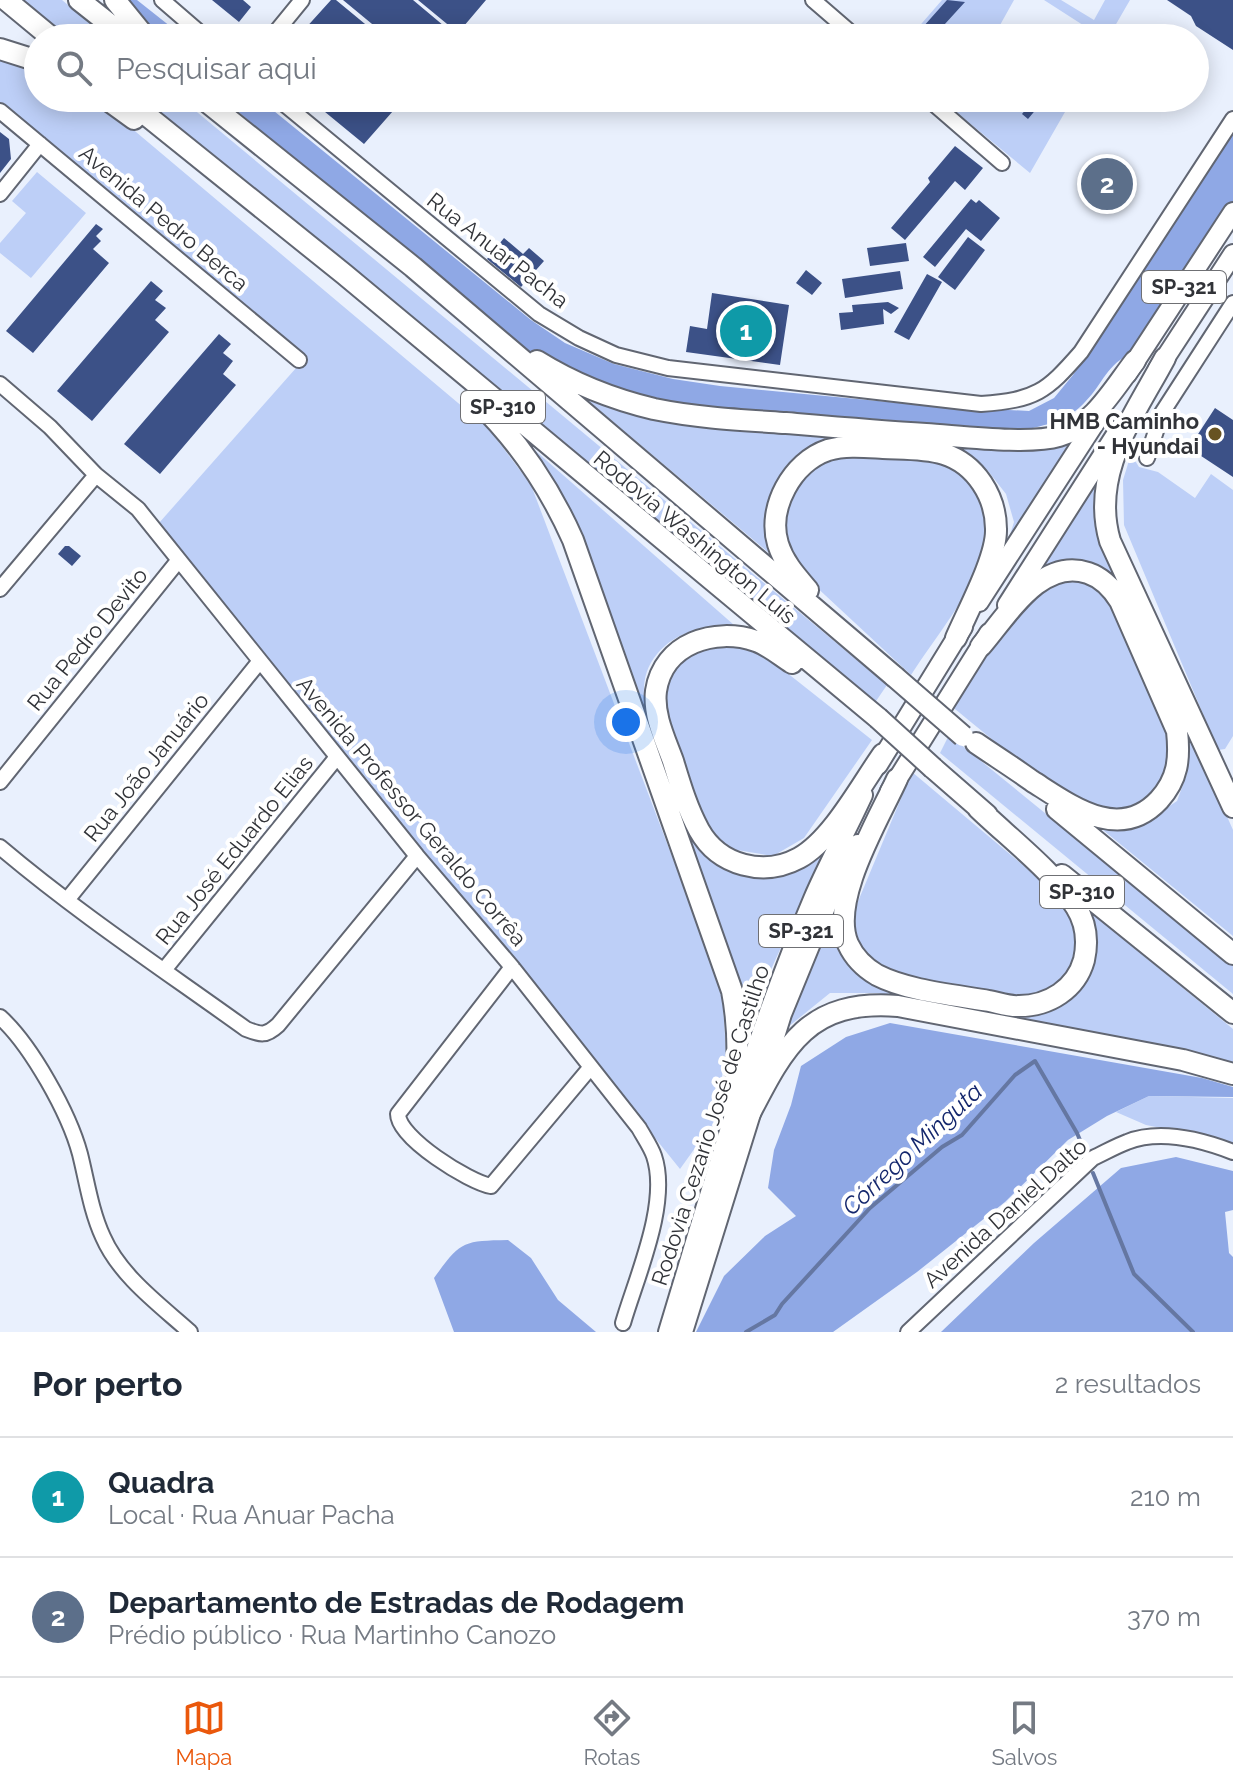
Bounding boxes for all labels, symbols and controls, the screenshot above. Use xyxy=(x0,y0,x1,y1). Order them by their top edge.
search box xyxy=(24,24,1209,112)
icon: search xyxy=(52,46,96,90)
text: Pesquisar aqui xyxy=(116,51,317,86)
street label: Avenida Pedro Berca xyxy=(74,140,254,296)
pin: 2 xyxy=(1081,154,1133,214)
street label: Rua Anuar Pacha xyxy=(422,187,574,313)
road number: SP-321 xyxy=(1142,271,1226,303)
pin: 1 xyxy=(720,301,772,361)
road number: SP-310 xyxy=(461,391,545,423)
place label: HMB Caminho - Hyundai xyxy=(1050,408,1199,459)
marker: HMB Caminho - Hyundai xyxy=(1206,425,1224,443)
street label: Rodovia Washington Luís xyxy=(589,445,801,629)
street label: Rua Pedro Devito xyxy=(21,562,153,716)
street label: Avenida Professor Geraldo Corrêa xyxy=(292,671,532,951)
street label: Rua João Januário xyxy=(78,687,214,847)
your location xyxy=(606,702,646,742)
street label: Rua José Eduardo Elias xyxy=(150,750,318,950)
road number: SP-310 xyxy=(1040,876,1124,908)
road number: SP-321 xyxy=(759,915,843,947)
street label: Rodovia Cezario José de Castilho xyxy=(646,961,774,1289)
water label: Córrego Minguta xyxy=(836,1077,988,1221)
street label: Avenida Daniel Dalto xyxy=(918,1133,1092,1293)
text: Por perto xyxy=(32,1364,183,1404)
text: 2 resultados xyxy=(1055,1369,1201,1399)
text: Quadra xyxy=(108,1465,215,1500)
text: 1 xyxy=(52,1482,64,1512)
text: 210 m xyxy=(1130,1482,1201,1512)
text: Local · Rua Anuar Pacha xyxy=(108,1500,395,1530)
text: Departamento de Estradas de Rodagem xyxy=(108,1585,684,1620)
text: 2 xyxy=(51,1602,65,1632)
text: 370 m xyxy=(1127,1602,1201,1632)
text: Prédio público · Rua Martinho Canozo xyxy=(108,1620,556,1650)
tab: Mapa xyxy=(176,1696,232,1770)
tab: Rotas xyxy=(583,1696,640,1770)
tab: Salvos xyxy=(991,1696,1057,1770)

